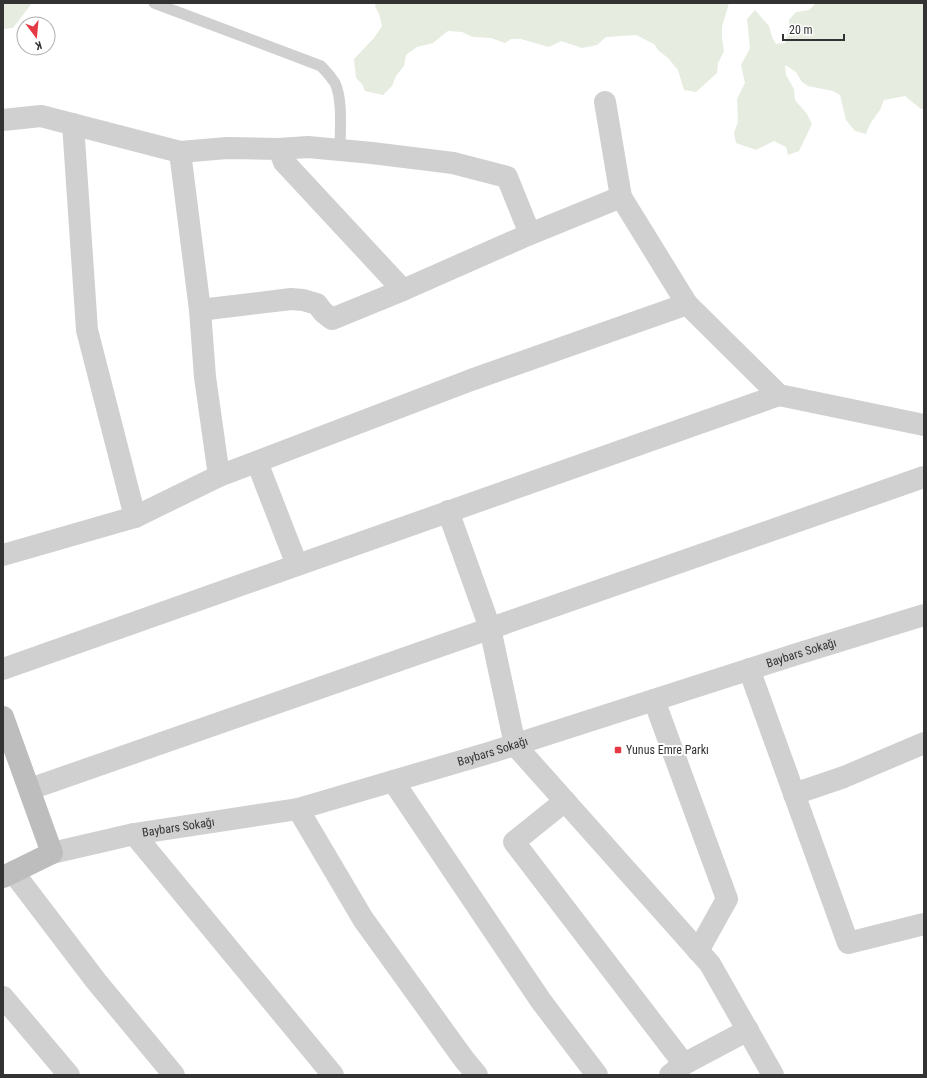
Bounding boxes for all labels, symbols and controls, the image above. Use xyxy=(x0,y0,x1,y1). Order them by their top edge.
north arrow xyxy=(16,16,56,56)
scale bar xyxy=(783,16,844,42)
text: 20 m xyxy=(789,23,813,37)
text: K xyxy=(33,38,43,52)
street label: Baybars Sokağı xyxy=(764,635,838,670)
street label: Baybars Sokağı xyxy=(456,734,530,769)
place label: Yunus Emre Parkı xyxy=(626,743,709,757)
marker: Yunus Emre Parkı xyxy=(613,745,623,755)
street label: Baybars Sokağı xyxy=(141,815,215,840)

